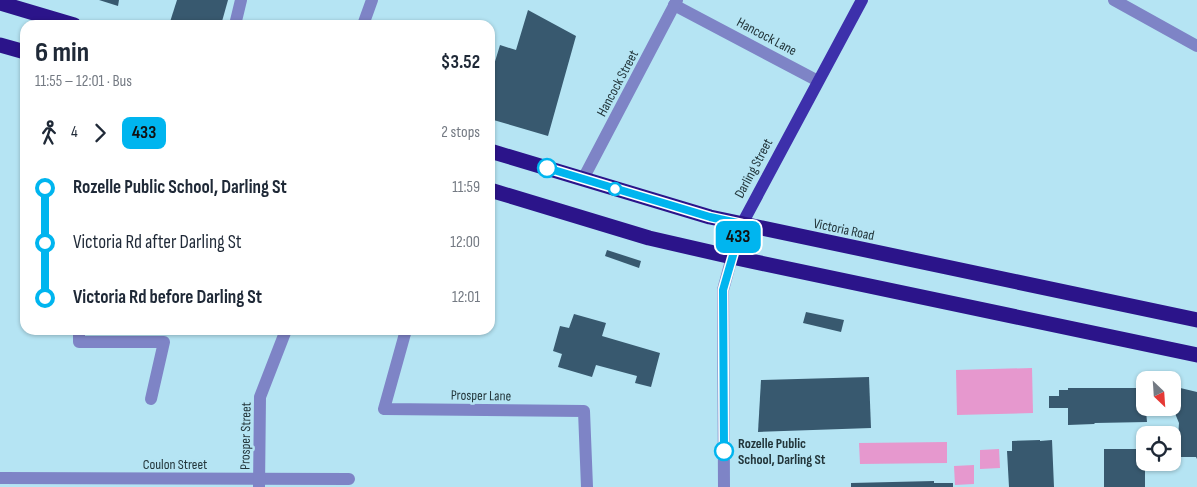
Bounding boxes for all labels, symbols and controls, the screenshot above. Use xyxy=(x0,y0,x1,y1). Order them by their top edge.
street label: Hancock Lane xyxy=(734,14,800,59)
text: 6 min xyxy=(35,36,89,69)
street label: Hancock Street xyxy=(593,47,642,119)
text: $3.52 xyxy=(441,51,480,74)
text: 11:55 – 12:01 · Bus xyxy=(35,72,132,91)
icon: walk xyxy=(35,119,63,147)
icon: forward xyxy=(86,119,114,147)
text: 433 xyxy=(132,122,156,143)
text: 4 xyxy=(71,123,78,142)
text: 2 stops xyxy=(441,123,480,142)
street label: Darling Street xyxy=(731,136,776,201)
unlabelled marker xyxy=(537,158,557,178)
text: Rozelle Public School, Darling St xyxy=(73,176,287,199)
text: 11:59 xyxy=(452,178,480,197)
unlabelled marker xyxy=(608,182,622,196)
street label: Victoria Road xyxy=(812,215,876,244)
line badge: 433 xyxy=(709,221,767,253)
text: 433 xyxy=(726,226,750,247)
text: Victoria Rd after Darling St xyxy=(73,231,242,254)
text: 12:00 xyxy=(450,233,480,252)
text: Victoria Rd before Darling St xyxy=(73,286,262,309)
text: 12:01 xyxy=(452,288,480,307)
north arrow xyxy=(1136,371,1181,416)
map controls xyxy=(1136,371,1181,471)
street label: Prosper Lane xyxy=(451,386,511,405)
street label: Prosper Street xyxy=(236,402,255,470)
button: locate xyxy=(1136,426,1181,471)
place label: Rozelle Public School, Darling St xyxy=(738,435,826,468)
marker: Rozelle Public School, Darling St xyxy=(714,441,734,461)
street label: Coulon Street xyxy=(143,456,207,473)

